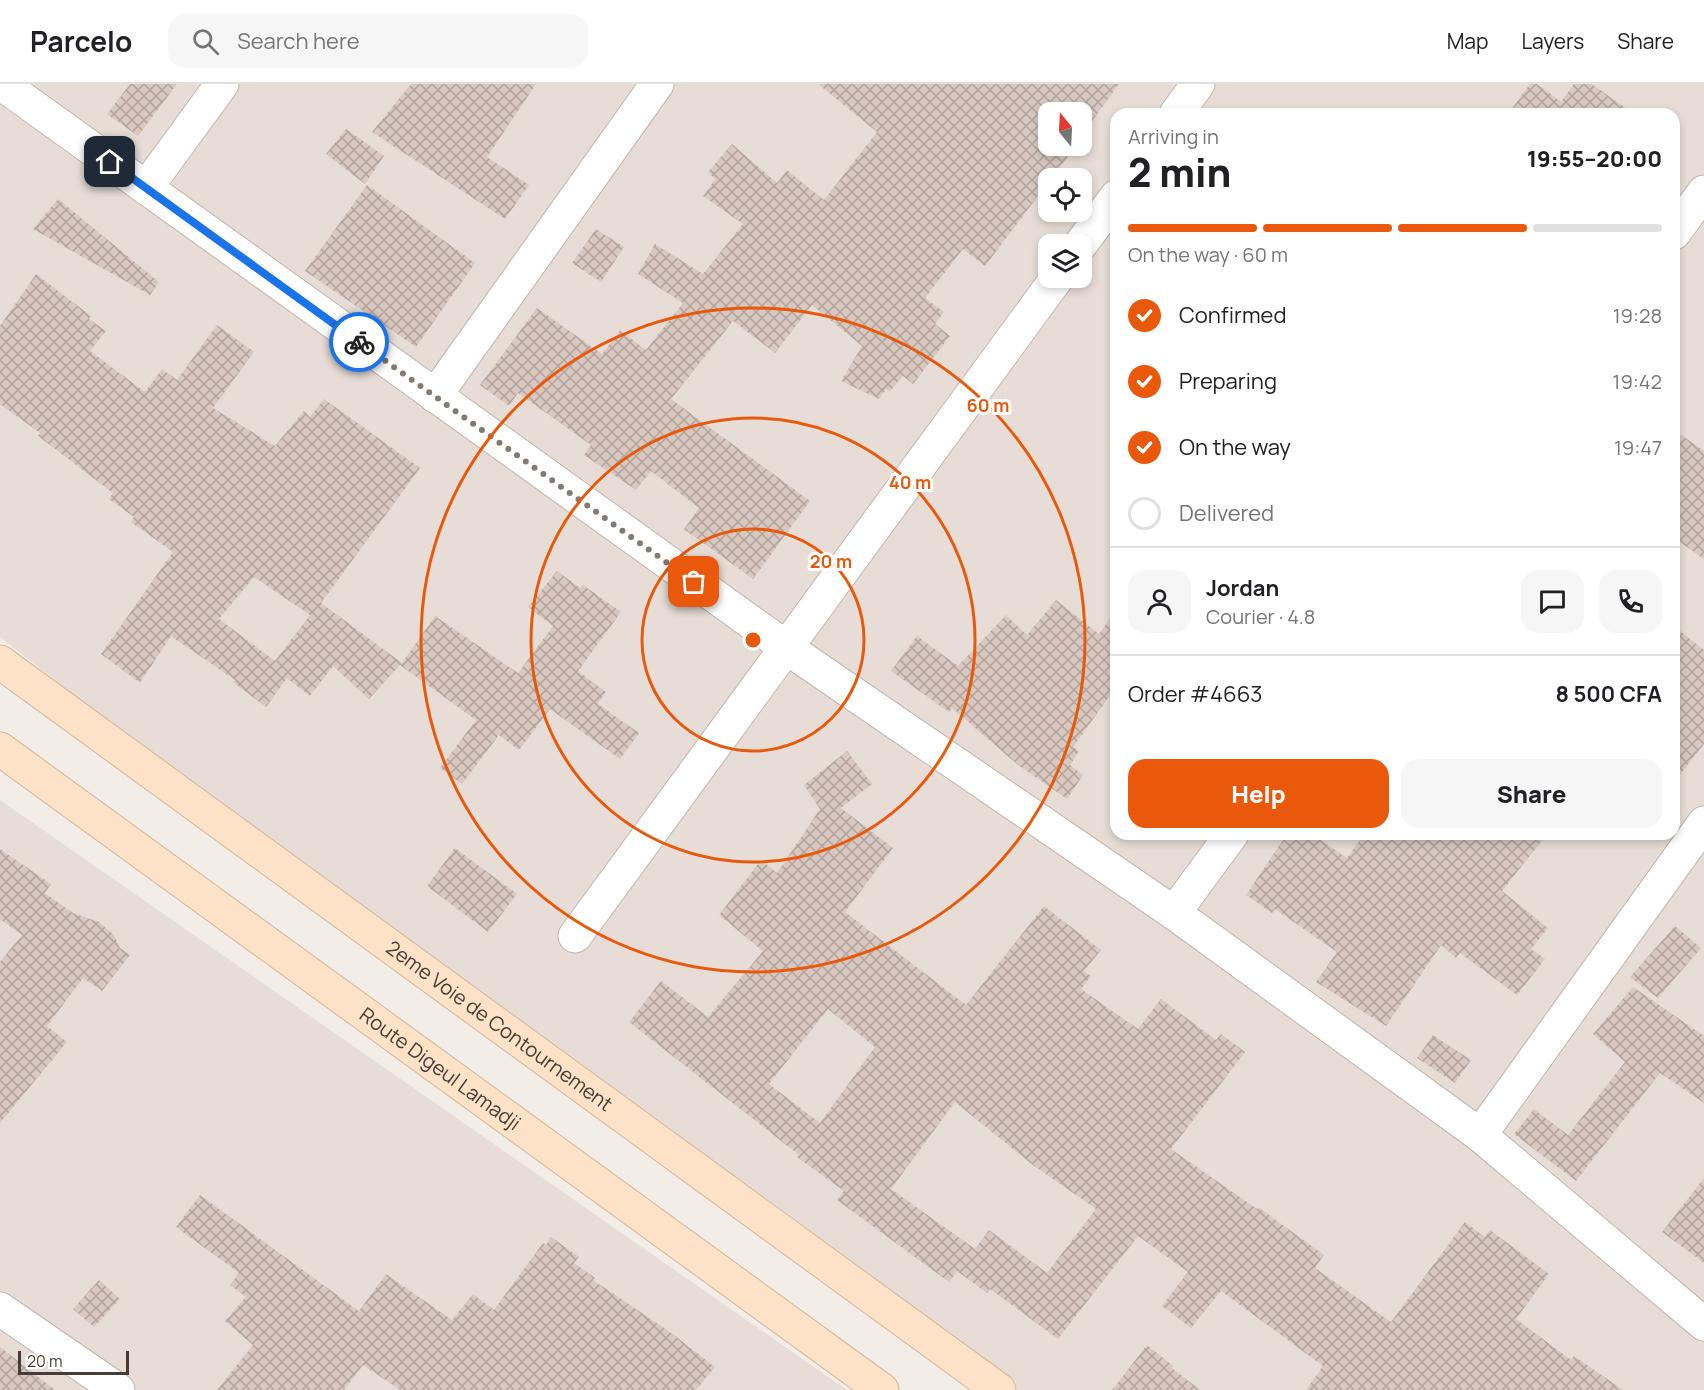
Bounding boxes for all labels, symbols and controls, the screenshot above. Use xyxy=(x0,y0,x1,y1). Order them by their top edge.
search box xyxy=(168,14,588,68)
text: Parcelo xyxy=(30,22,132,60)
icon: search xyxy=(189,25,222,58)
text: Search here xyxy=(237,26,360,56)
text: Map xyxy=(1447,27,1488,55)
text: Layers xyxy=(1521,27,1584,55)
text: Share xyxy=(1617,27,1674,55)
north arrow xyxy=(1038,102,1092,156)
map controls xyxy=(1038,102,1092,288)
text: Arriving in xyxy=(1128,123,1219,150)
pin xyxy=(84,136,135,187)
text: 19:55–20:00 xyxy=(1527,144,1662,174)
icon: home xyxy=(93,145,126,178)
text: 2 min xyxy=(1128,145,1231,199)
button: locate xyxy=(1038,168,1092,222)
button: layers xyxy=(1038,234,1092,288)
text: On the way · 60 m xyxy=(1128,241,1288,268)
icon: check xyxy=(1128,299,1161,332)
text: Confirmed xyxy=(1179,300,1287,330)
text: 19:28 xyxy=(1613,302,1662,329)
courier xyxy=(329,312,389,372)
icon: bike xyxy=(343,326,376,359)
icon: check xyxy=(1128,365,1161,398)
text: Preparing xyxy=(1179,366,1277,396)
text: 19:42 xyxy=(1613,368,1662,395)
text: 60 m xyxy=(967,393,1009,417)
icon: check xyxy=(1128,431,1161,464)
text: On the way xyxy=(1179,432,1291,462)
text: 19:47 xyxy=(1614,434,1662,461)
text: 40 m xyxy=(889,470,931,494)
text: Delivered xyxy=(1179,498,1274,528)
text: 20 m xyxy=(810,549,852,573)
pin xyxy=(668,556,719,607)
icon: bag xyxy=(677,565,710,598)
button: person xyxy=(1128,570,1191,633)
button: chat xyxy=(1521,570,1584,633)
button: phone xyxy=(1599,570,1662,633)
text: Jordan xyxy=(1206,573,1279,603)
text: Courier · 4.8 xyxy=(1206,603,1315,630)
centre of rings xyxy=(743,630,763,650)
text: Order #4663 xyxy=(1128,679,1263,709)
text: 8 500 CFA xyxy=(1556,679,1662,709)
button: Help xyxy=(1128,759,1389,828)
button: Share xyxy=(1401,759,1662,828)
street label: 2eme Voie de Contournement xyxy=(381,934,618,1117)
street label: Route Digeul Lamadji xyxy=(354,1001,526,1136)
scale bar xyxy=(18,1348,129,1376)
text: 20 m xyxy=(27,1350,63,1372)

